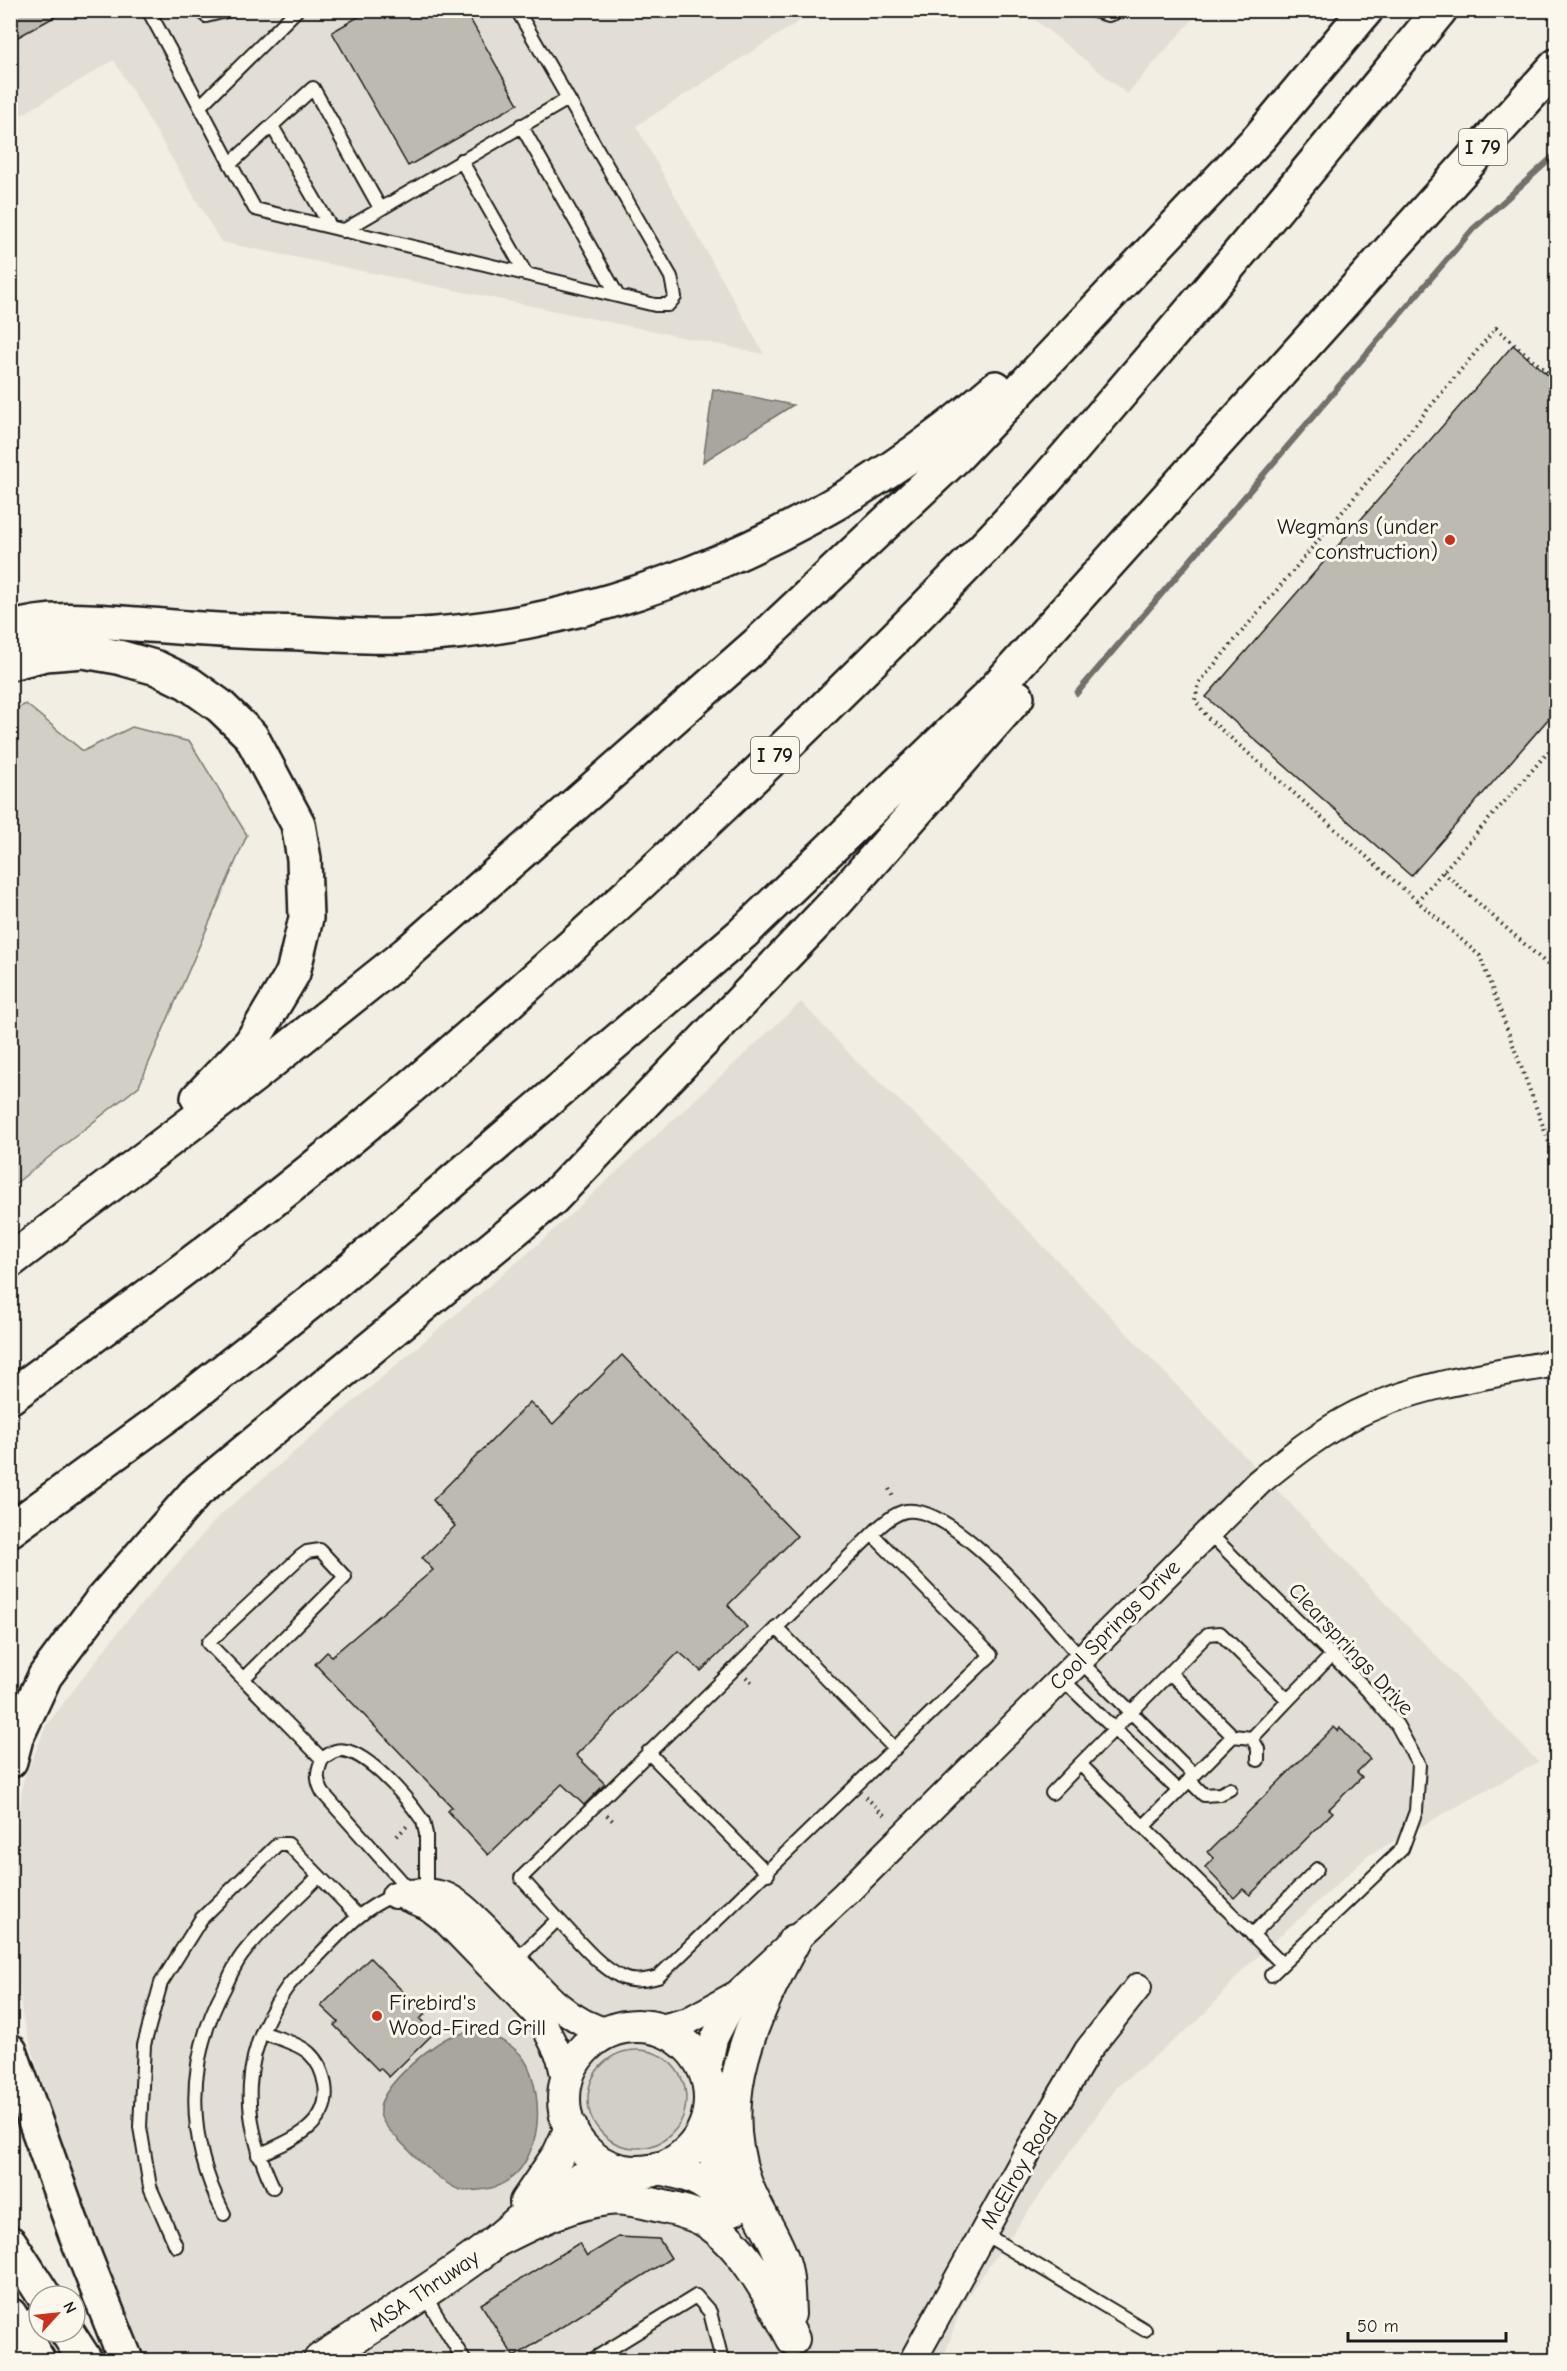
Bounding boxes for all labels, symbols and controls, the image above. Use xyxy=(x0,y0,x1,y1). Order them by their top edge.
road number: I 79 xyxy=(1459,129,1507,165)
place label: Wegmans (under construction) xyxy=(1277,514,1438,565)
marker: Wegmans (under construction) xyxy=(1443,533,1457,547)
road number: I 79 xyxy=(751,737,799,773)
street label: Cool Springs Drive xyxy=(1044,1554,1186,1696)
street label: Clearsprings Drive xyxy=(1283,1577,1419,1721)
place label: Firebird's Wood-Fired Grill xyxy=(389,1990,546,2041)
marker: Firebird's Wood-Fired Grill xyxy=(370,2009,384,2023)
street label: McElroy Road xyxy=(975,2106,1063,2234)
street label: MSA Thruway xyxy=(364,2244,484,2338)
north arrow xyxy=(27,2284,87,2344)
text: N xyxy=(59,2299,80,2316)
scale bar xyxy=(1348,2305,1506,2343)
text: 50 m xyxy=(1357,2316,1399,2337)

